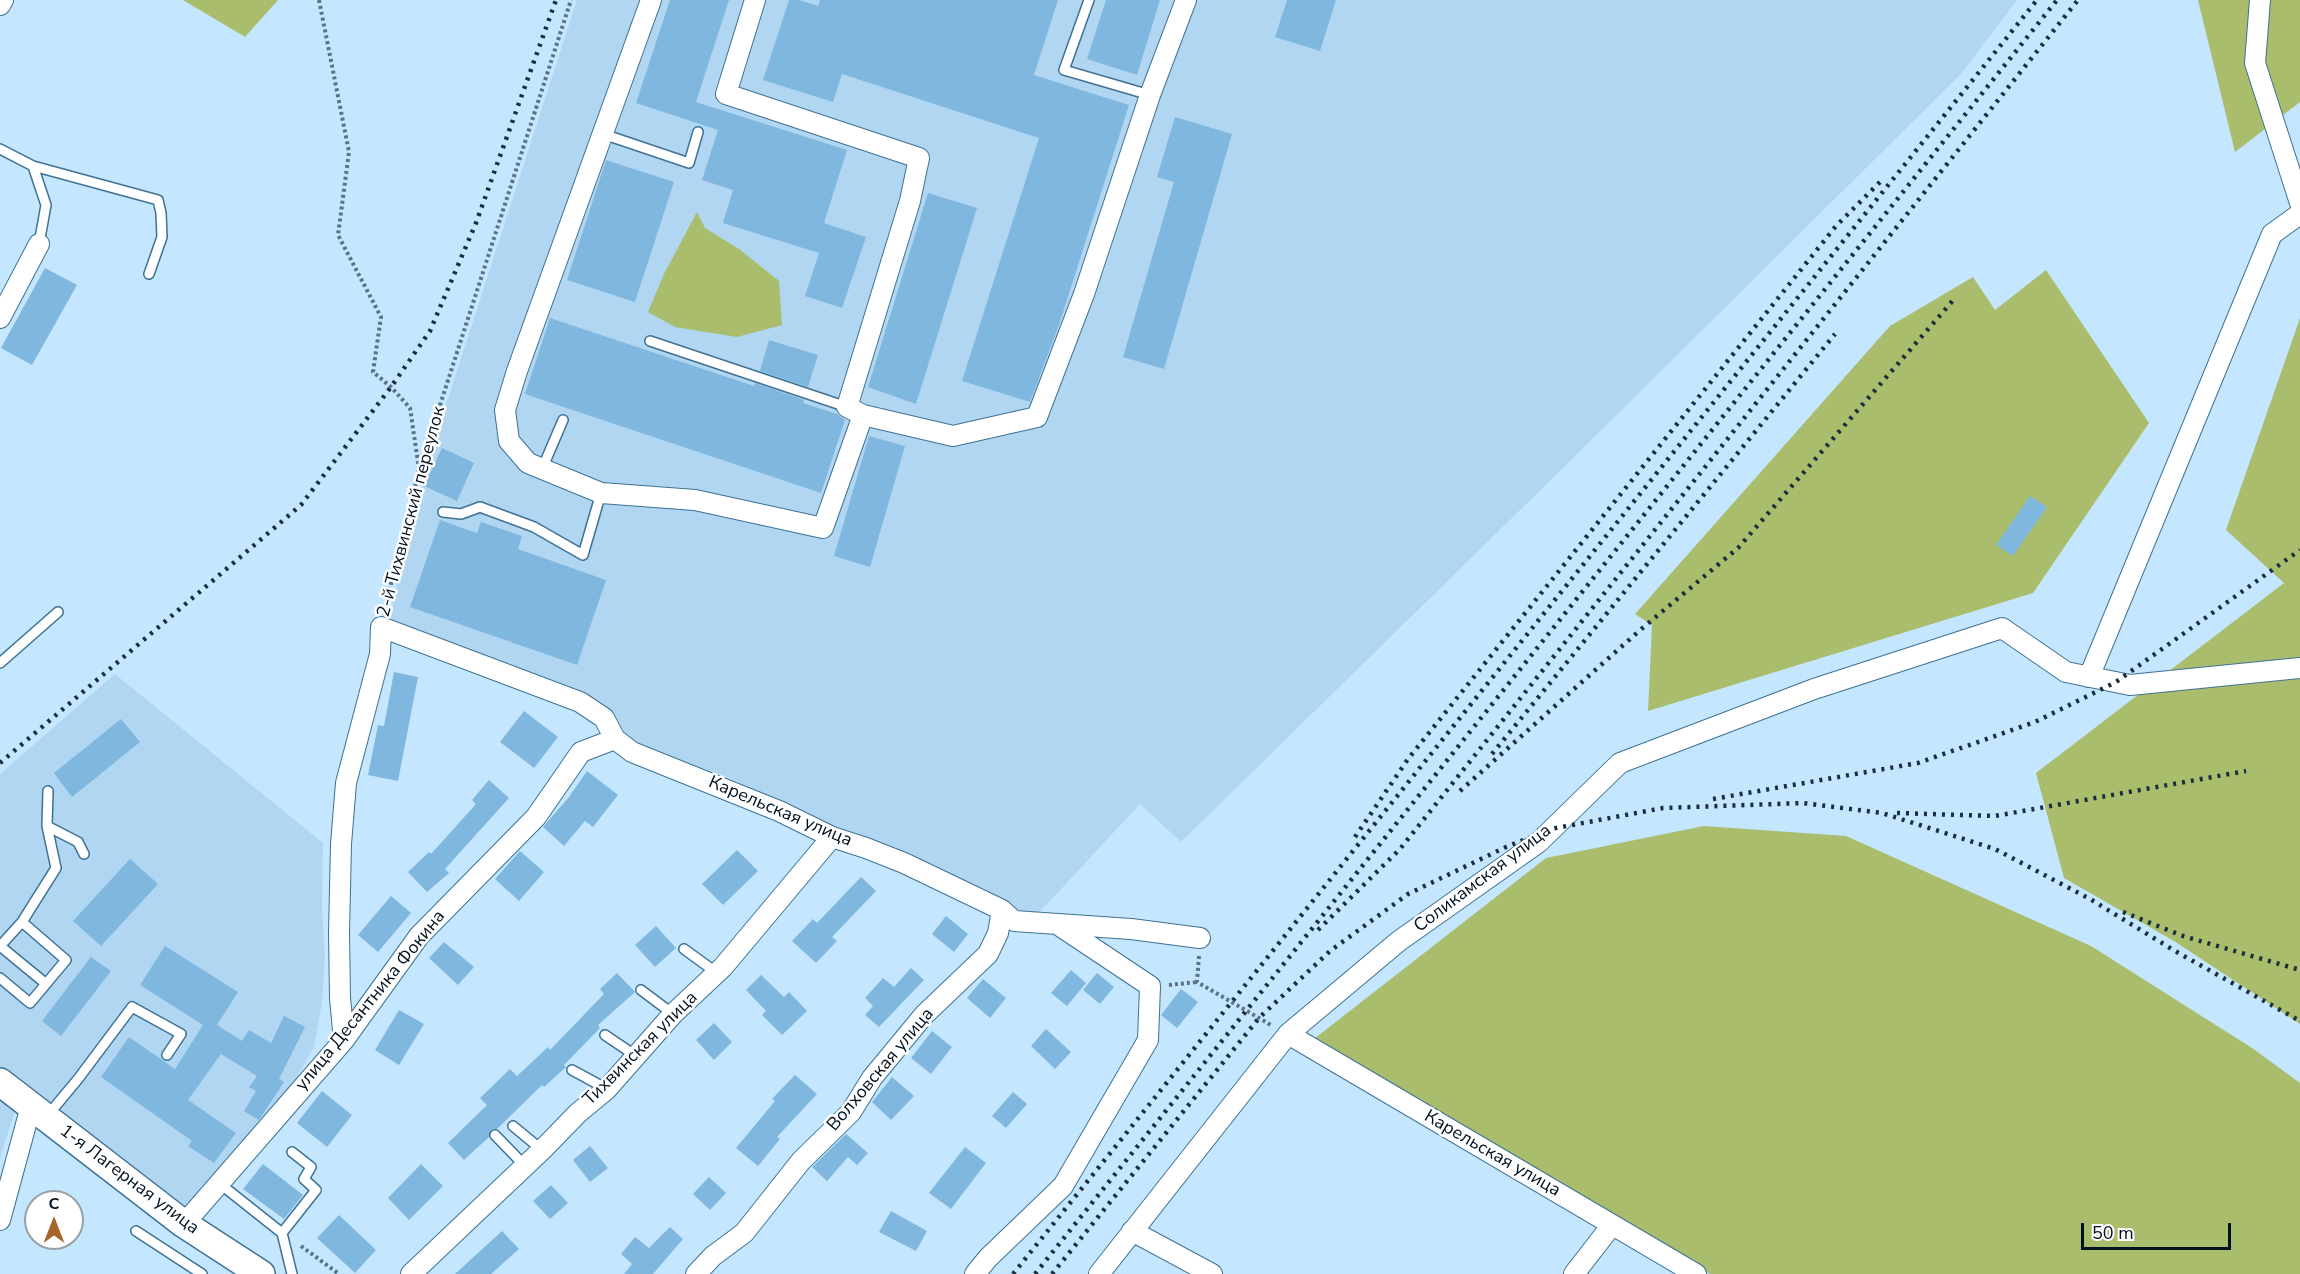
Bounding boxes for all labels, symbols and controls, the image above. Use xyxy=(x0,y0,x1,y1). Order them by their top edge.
street label: 2-й Тихвинский переулок xyxy=(373,404,451,620)
street label: Карельская улица xyxy=(705,772,855,852)
street label: Соликамская улица xyxy=(1410,820,1556,938)
street label: улица Десантника Фокина xyxy=(292,906,450,1096)
street label: Тихвинская улица xyxy=(579,987,703,1111)
street label: Волховская улица xyxy=(823,1004,939,1136)
street label: Карельская улица xyxy=(1420,1106,1564,1202)
street label: 1-я Лагерная улица xyxy=(55,1121,203,1239)
north arrow xyxy=(24,1190,84,1250)
text: С xyxy=(49,1193,59,1215)
scale bar xyxy=(2084,1211,2234,1249)
text: 50 m xyxy=(2092,1221,2134,1245)

